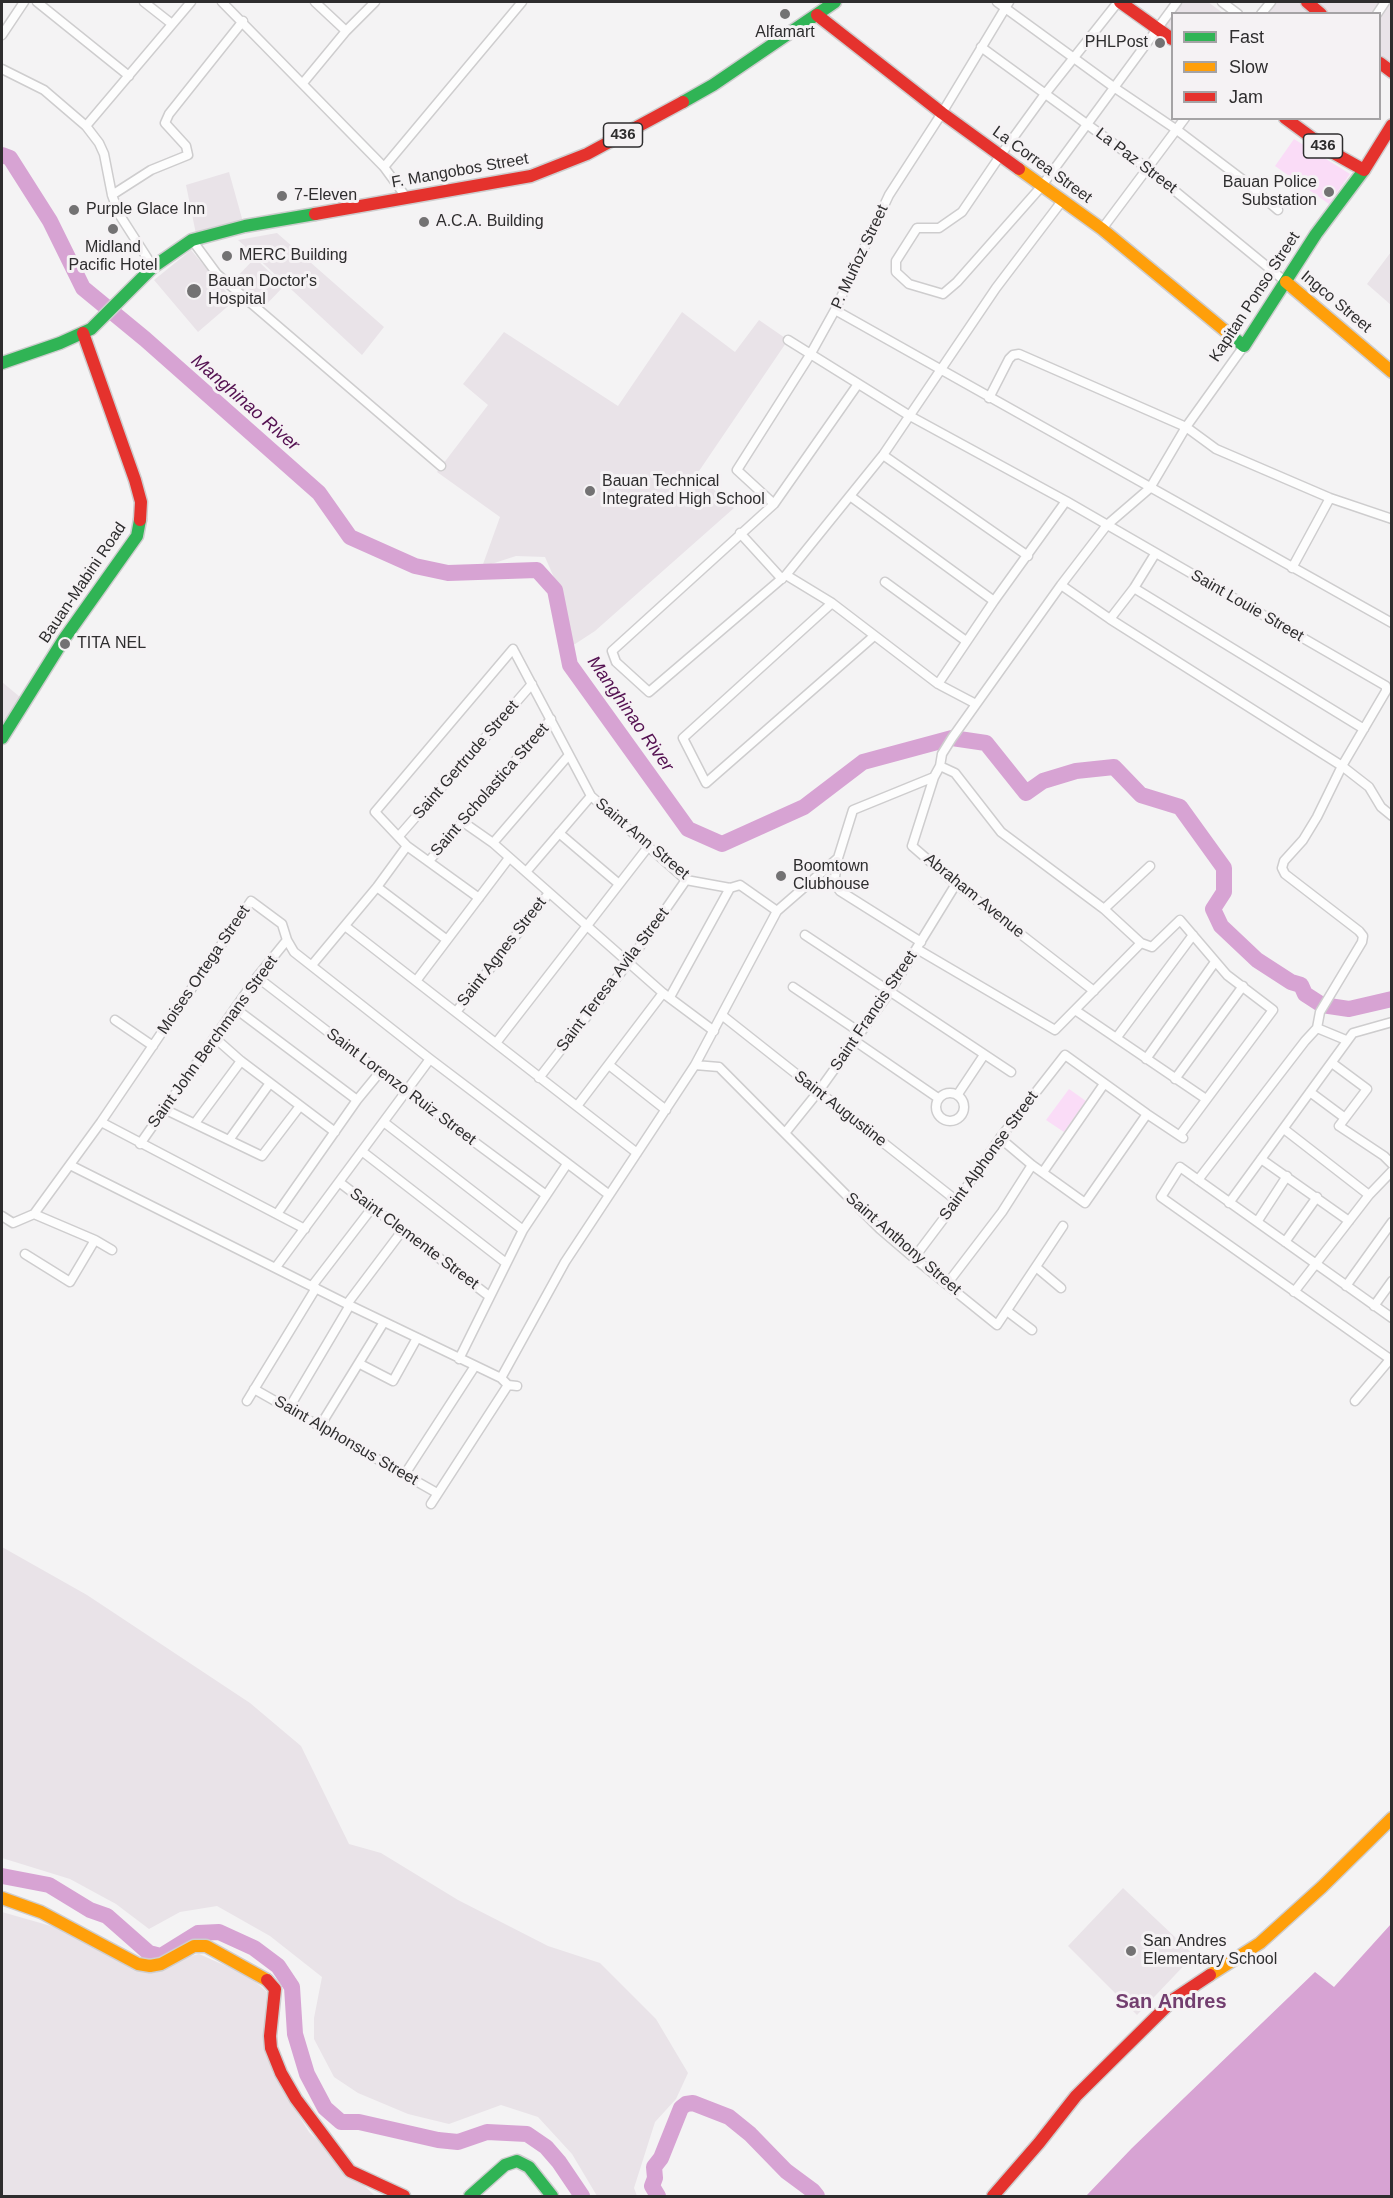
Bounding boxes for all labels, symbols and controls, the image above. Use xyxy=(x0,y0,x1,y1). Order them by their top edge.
marker: Alfamart xyxy=(778,7,792,21)
legend xyxy=(1171,12,1381,120)
place label: Alfamart xyxy=(755,23,815,43)
text: Fast xyxy=(1229,27,1264,47)
place label: PHLPost xyxy=(1085,33,1148,53)
marker: PHLPost xyxy=(1153,36,1167,50)
text: Slow xyxy=(1229,57,1268,77)
text: Jam xyxy=(1229,87,1263,107)
street label: La Correa Street xyxy=(989,122,1095,208)
road number: 436 xyxy=(604,123,642,147)
street label: La Paz Street xyxy=(1092,124,1180,198)
road number: 436 xyxy=(1304,134,1342,158)
street label: F. Mangobos Street xyxy=(390,149,530,193)
place label: Bauan Police Substation xyxy=(1223,173,1317,211)
marker: Bauan Police Substation xyxy=(1322,185,1336,199)
place label: 7-Eleven xyxy=(294,186,357,206)
marker: 7-Eleven xyxy=(275,189,289,203)
place label: Purple Glace Inn xyxy=(86,200,205,220)
street label: P. Muñoz Street xyxy=(827,202,893,312)
marker: Purple Glace Inn xyxy=(67,203,81,217)
place label: A.C.A. Building xyxy=(436,212,544,232)
marker: A.C.A. Building xyxy=(417,215,431,229)
marker: Midland Pacific Hotel xyxy=(106,222,120,236)
street label: Kapitan Ponso Street xyxy=(1206,228,1304,366)
place label: Midland Pacific Hotel xyxy=(69,238,157,276)
place label: MERC Building xyxy=(239,246,347,266)
marker: MERC Building xyxy=(220,249,234,263)
street label: Ingco Street xyxy=(1297,267,1375,337)
place label: Bauan Doctor's Hospital xyxy=(208,272,317,310)
marker: Bauan Doctor's Hospital xyxy=(185,282,203,300)
water label: Manghinao River xyxy=(187,350,303,456)
place label: Bauan Technical Integrated High School xyxy=(602,472,765,510)
marker: Bauan Technical Integrated High School xyxy=(583,484,597,498)
street label: Bauan-Mabini Road xyxy=(36,519,130,647)
street label: Saint Louie Street xyxy=(1187,566,1307,646)
place label: TITA NEL xyxy=(77,634,146,654)
marker: TITA NEL xyxy=(58,637,72,651)
water label: Manghinao River xyxy=(582,652,678,776)
street label: Saint Gertrude Street xyxy=(409,697,523,823)
street label: Saint Scholastica Street xyxy=(427,720,553,860)
street label: Saint Ann Street xyxy=(591,794,693,884)
street label: Abraham Avenue xyxy=(920,850,1028,942)
place label: Boomtown Clubhouse xyxy=(793,857,870,895)
marker: Boomtown Clubhouse xyxy=(774,869,788,883)
street label: Saint Agnes Street xyxy=(453,894,551,1010)
street label: Moises Ortega Street xyxy=(154,902,254,1038)
street label: Saint Teresa Avila Street xyxy=(553,904,673,1056)
street label: Saint Francis Street xyxy=(827,947,921,1075)
street label: Saint John Berchmans Street xyxy=(144,952,282,1132)
street label: Saint Lorenzo Ruiz Street xyxy=(322,1024,480,1150)
street label: Saint Augustine xyxy=(790,1067,890,1151)
street label: Saint Alphonse Street xyxy=(936,1088,1042,1224)
street label: Saint Clemente Street xyxy=(346,1184,482,1294)
street label: Saint Anthony Street xyxy=(841,1189,965,1299)
street label: Saint Alphonsus Street xyxy=(271,1392,421,1490)
place label: San Andres Elementary School xyxy=(1143,1932,1277,1970)
marker: San Andres Elementary School xyxy=(1124,1944,1138,1958)
district label: San Andres xyxy=(1115,1990,1227,2014)

